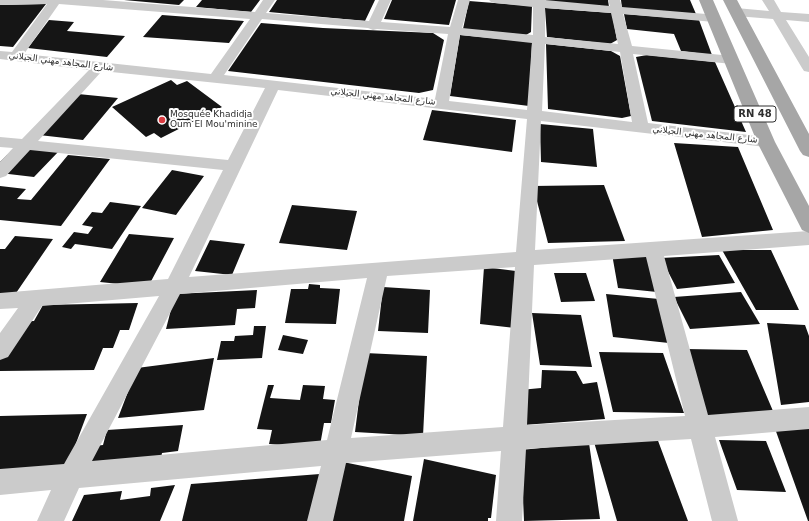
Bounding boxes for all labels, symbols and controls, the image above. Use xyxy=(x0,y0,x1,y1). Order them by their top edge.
street label: شارع المجاهد مهني الجيلاني xyxy=(8,50,114,74)
street label: شارع المجاهد مهني الجيلاني xyxy=(330,86,436,108)
road number: RN 48 xyxy=(734,106,776,122)
place label: Mosquée Khadidja Oum El Mou'minine xyxy=(170,110,258,131)
marker: Mosquée Khadidja Oum El Mou'minine xyxy=(157,115,167,125)
street label: شارع المجاهد مهني الجيلاني xyxy=(652,124,758,146)

